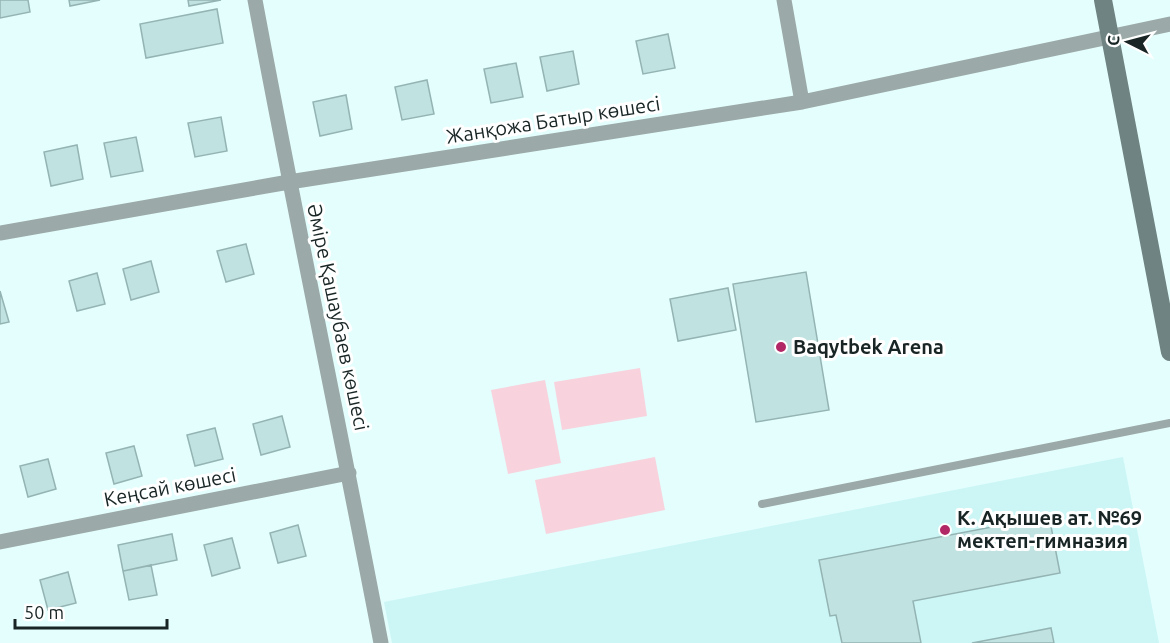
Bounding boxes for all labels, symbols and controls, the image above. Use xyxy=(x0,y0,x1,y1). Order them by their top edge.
north arrow xyxy=(1098,12,1158,72)
text: С xyxy=(1104,34,1123,46)
street label: Жанқожа Батыр көшесі xyxy=(444,91,662,148)
street label: Әміре Қашаубаев көшесі xyxy=(303,201,374,433)
place label: Baqytbek Arena xyxy=(793,335,944,358)
marker: Baqytbek Arena xyxy=(774,340,788,354)
street label: Кеңсай көшесі xyxy=(102,462,238,511)
place label: К. Ақышев ат. №69 мектеп-гимназия xyxy=(957,506,1142,552)
marker: К. Ақышев ат. №69 мектеп-гимназия xyxy=(938,523,952,537)
scale bar xyxy=(15,592,166,630)
text: 50 m xyxy=(24,602,64,622)

